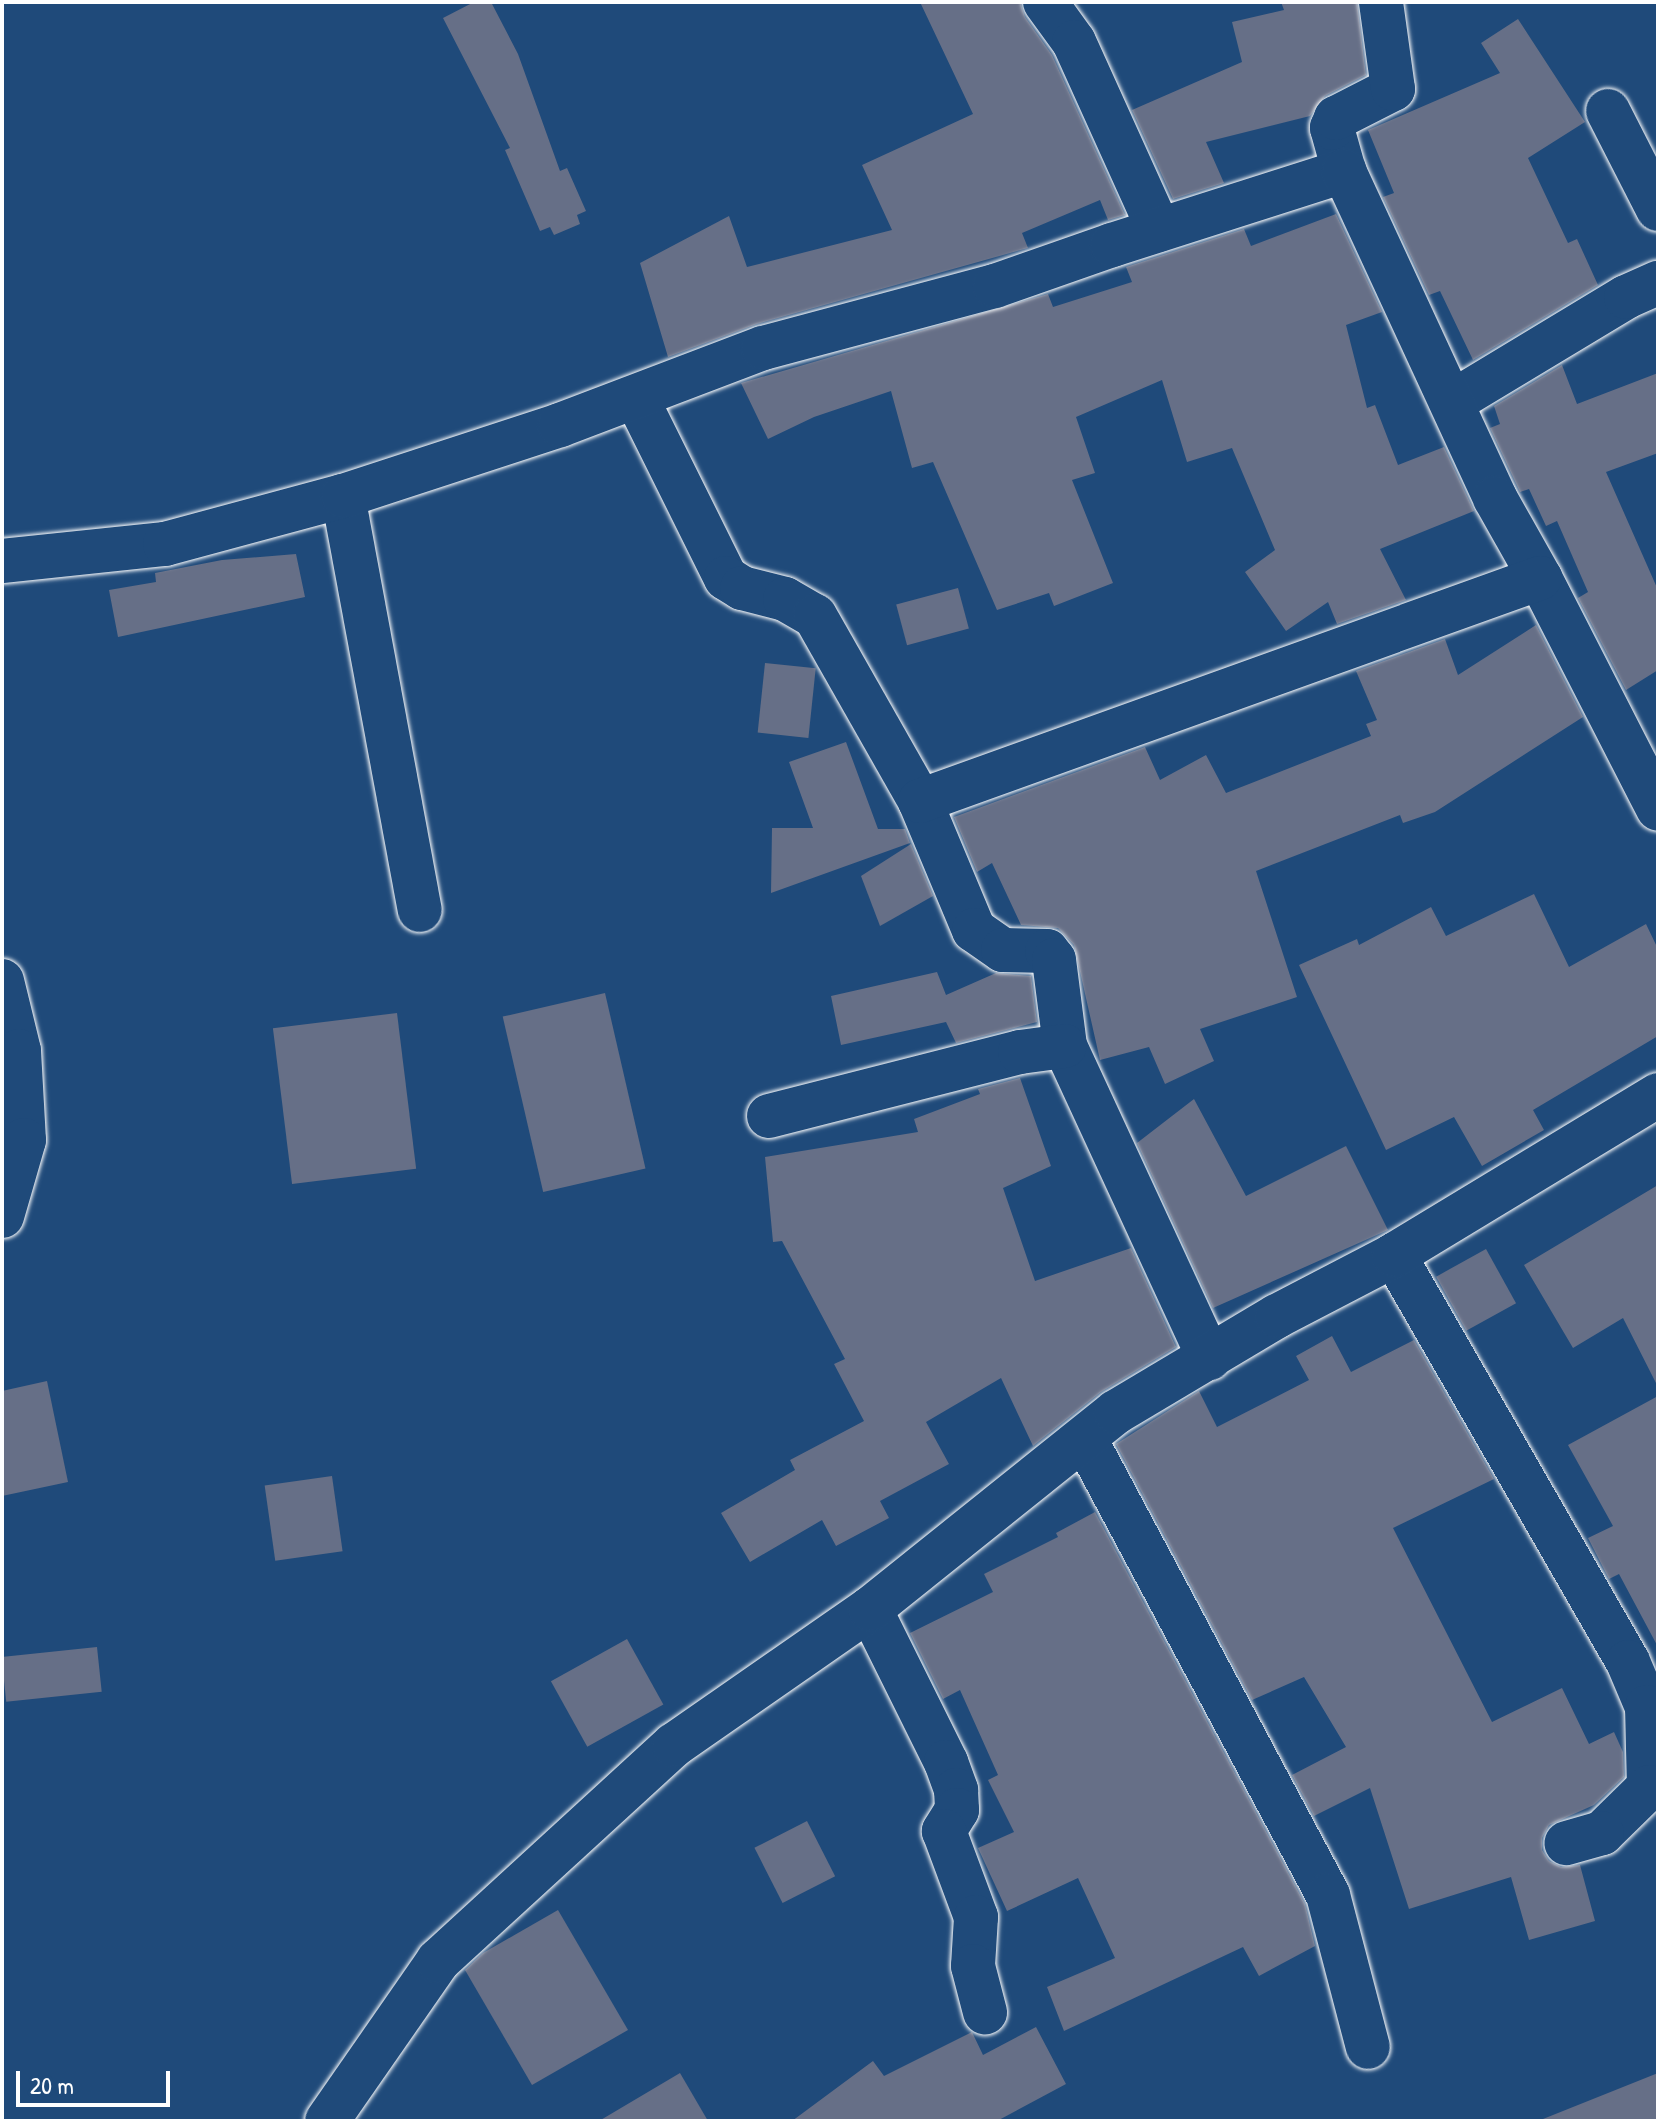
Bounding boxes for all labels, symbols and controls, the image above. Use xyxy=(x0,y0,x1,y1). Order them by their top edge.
scale bar xyxy=(20,2055,174,2105)
text: 20 m xyxy=(30,2069,74,2101)

